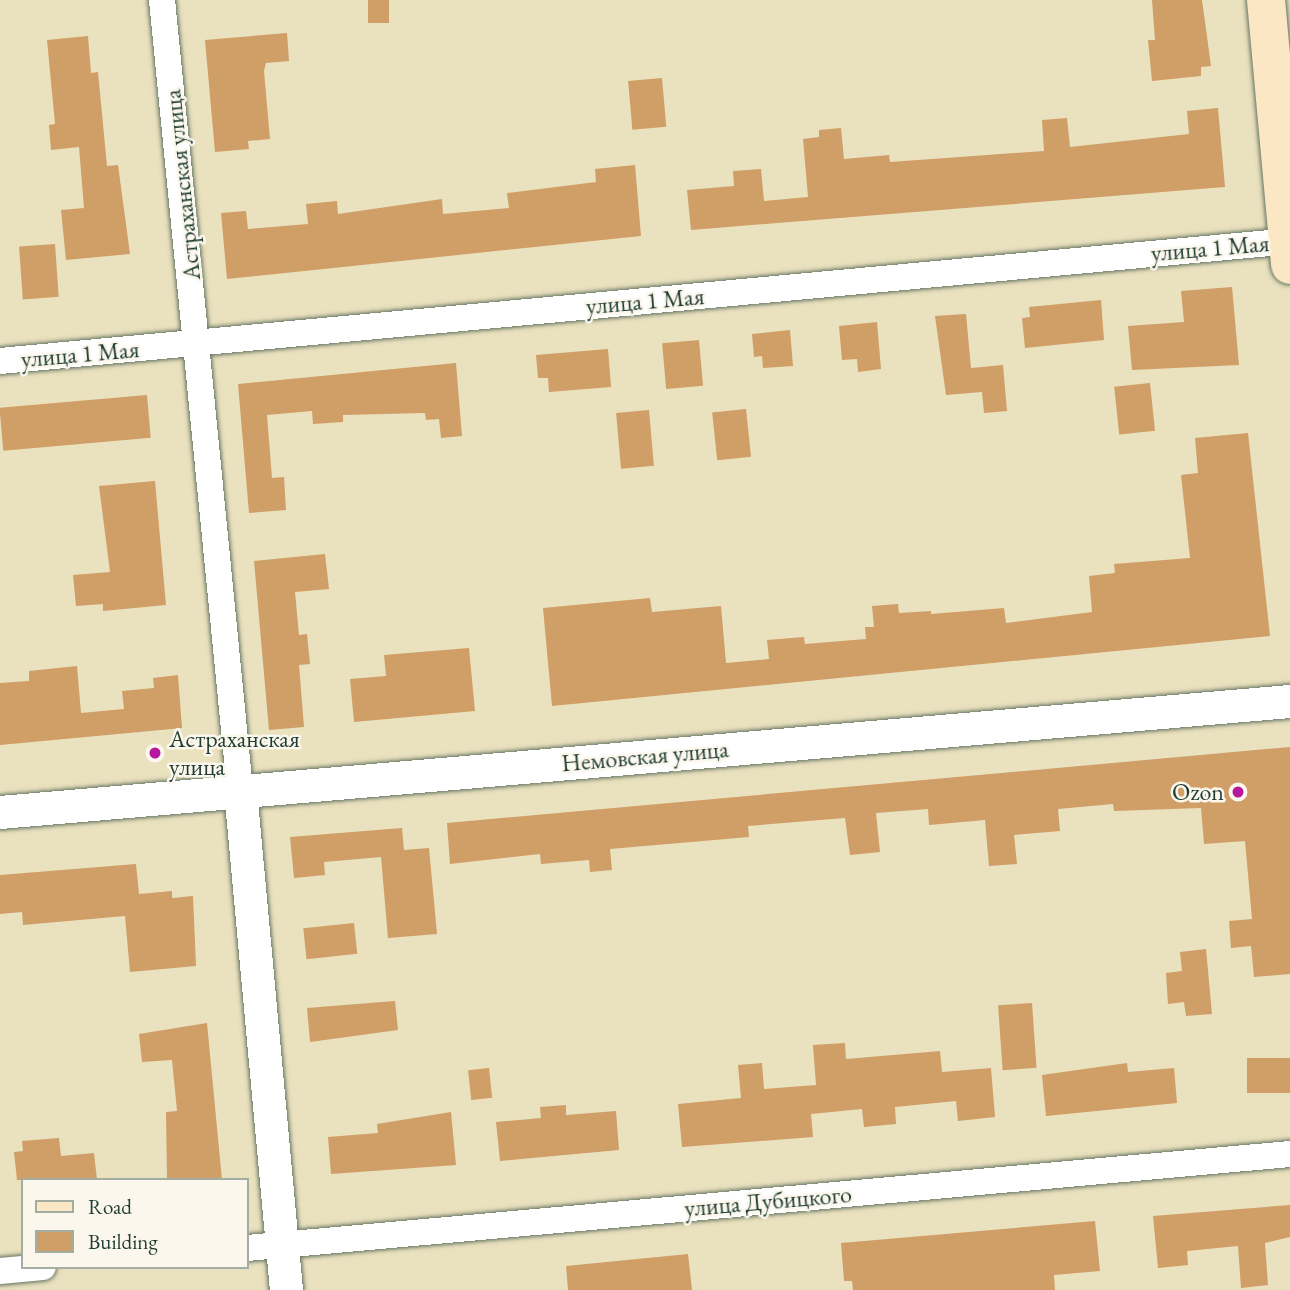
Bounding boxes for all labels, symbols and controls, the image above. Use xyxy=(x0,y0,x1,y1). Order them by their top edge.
street label: Астраханская улица xyxy=(158,88,206,282)
street label: улица 1 Мая xyxy=(1150,228,1270,268)
street label: улица 1 Мая xyxy=(585,281,705,321)
street label: улица 1 Мая xyxy=(20,334,140,374)
place label: Астраханская улица xyxy=(169,725,300,781)
street label: Немовская улица xyxy=(560,734,730,778)
marker: Астраханская улица xyxy=(147,745,163,761)
place label: Ozon xyxy=(1172,778,1224,806)
marker: Ozon xyxy=(1230,784,1246,800)
legend xyxy=(21,1178,248,1269)
street label: улица Дубицкого xyxy=(683,1179,853,1223)
text: Road xyxy=(88,1193,132,1220)
text: Building xyxy=(88,1228,158,1255)

